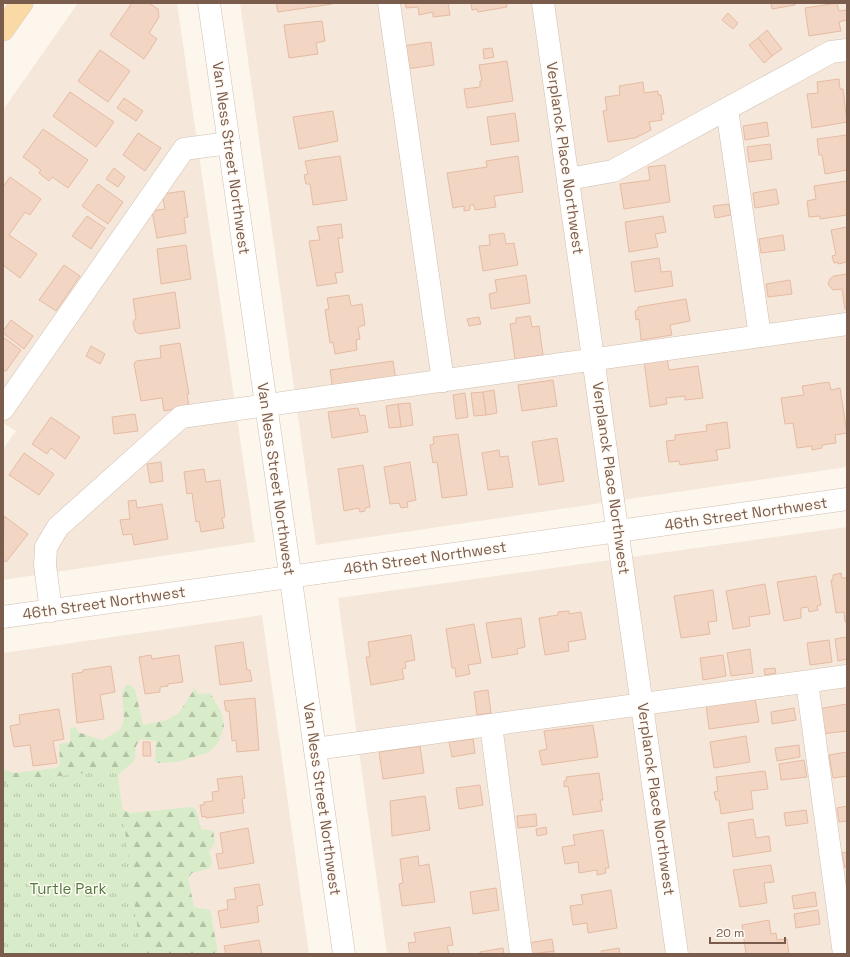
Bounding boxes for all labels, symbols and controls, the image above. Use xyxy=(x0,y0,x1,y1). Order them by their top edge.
street label: Van Ness Street Northwest xyxy=(209,60,254,256)
street label: Verplanck Place Northwest xyxy=(543,60,588,256)
street label: Verplanck Place Northwest xyxy=(589,380,634,576)
street label: Van Ness Street Northwest xyxy=(254,381,299,577)
street label: 46th Street Northwest xyxy=(663,493,829,534)
street label: 46th Street Northwest xyxy=(342,537,508,578)
street label: 46th Street Northwest xyxy=(21,582,187,623)
street label: Van Ness Street Northwest xyxy=(300,701,345,897)
street label: Verplanck Place Northwest xyxy=(634,701,679,897)
park label: Turtle Park xyxy=(29,879,107,898)
scale bar xyxy=(710,919,785,945)
text: 20 m xyxy=(716,925,744,941)

